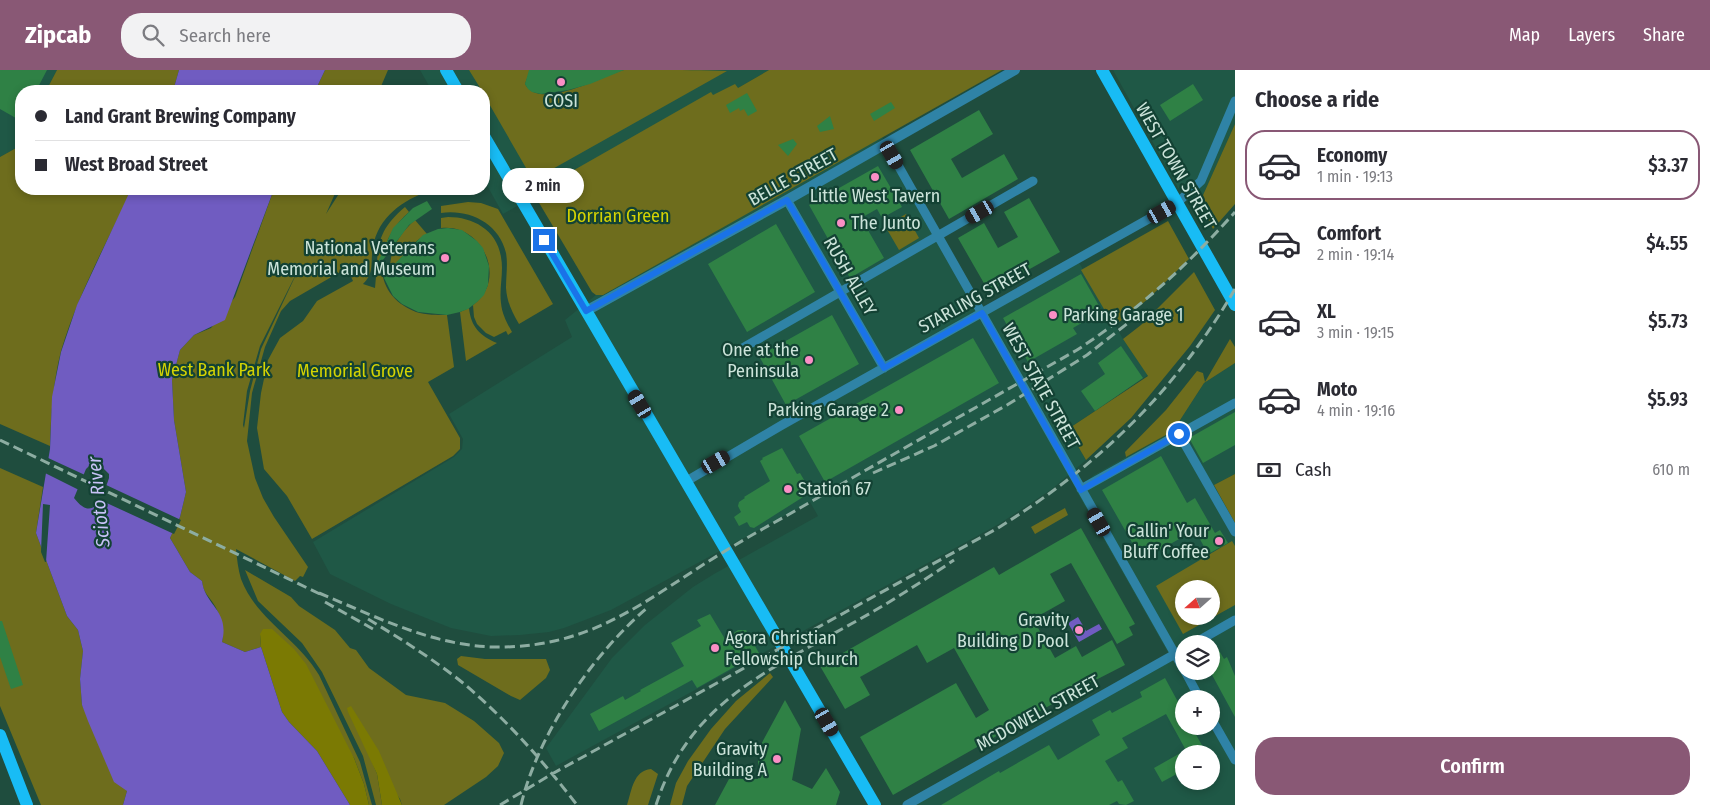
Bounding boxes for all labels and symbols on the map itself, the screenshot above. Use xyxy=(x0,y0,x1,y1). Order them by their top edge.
marker: COSI xyxy=(555,76,567,88)
place label: COSI xyxy=(544,90,578,112)
street label: WEST TOWN STREET xyxy=(1131,99,1221,234)
car xyxy=(878,138,905,172)
street label: BELLE STREET xyxy=(744,143,842,211)
callout: 2 min xyxy=(503,168,585,202)
marker: Little West Tavern xyxy=(869,171,881,183)
place label: Little West Tavern xyxy=(810,185,940,207)
car xyxy=(963,198,996,226)
car xyxy=(1145,198,1178,226)
park label: Dorrian Green xyxy=(567,205,669,227)
place label: The Junto xyxy=(851,212,921,234)
marker: The Junto xyxy=(835,217,847,229)
route end xyxy=(533,229,555,251)
street label: RUSH ALLEY xyxy=(819,233,881,319)
place label: National Veterans Memorial and Museum xyxy=(267,237,435,280)
marker: National Veterans Memorial and Museum xyxy=(439,252,451,264)
street label: STARLING STREET xyxy=(915,258,1036,338)
place label: Parking Garage 1 xyxy=(1063,304,1184,326)
marker: Parking Garage 1 xyxy=(1047,309,1059,321)
street label: WEST STATE STREET xyxy=(997,319,1085,453)
place label: One at the Peninsula xyxy=(722,339,799,382)
marker: One at the Peninsula xyxy=(803,354,815,366)
park label: West Bank Park xyxy=(158,359,271,381)
park label: Memorial Grove xyxy=(297,360,413,382)
car xyxy=(625,387,654,421)
place label: Parking Garage 2 xyxy=(768,399,889,421)
marker: Parking Garage 2 xyxy=(893,404,905,416)
route start xyxy=(1168,423,1190,445)
car xyxy=(699,448,732,476)
water label: Scioto River xyxy=(82,454,115,550)
place label: Station 67 xyxy=(798,478,871,500)
marker: Station 67 xyxy=(782,483,794,495)
car xyxy=(1085,505,1112,539)
place label: Callin' Your Bluff Coffee xyxy=(1123,520,1210,563)
marker: Callin' Your Bluff Coffee xyxy=(1213,535,1225,547)
north arrow xyxy=(1175,580,1220,625)
place label: Gravity Building D Pool xyxy=(957,609,1069,652)
marker: Gravity Building D Pool xyxy=(1073,624,1085,636)
place label: Agora Christian Fellowship Church xyxy=(725,627,858,670)
marker: Agora Christian Fellowship Church xyxy=(709,642,721,654)
street label: MCDOWELL STREET xyxy=(973,670,1104,756)
car xyxy=(813,705,840,739)
place label: Gravity Building A xyxy=(693,738,768,781)
marker: Gravity Building A xyxy=(771,753,783,765)

